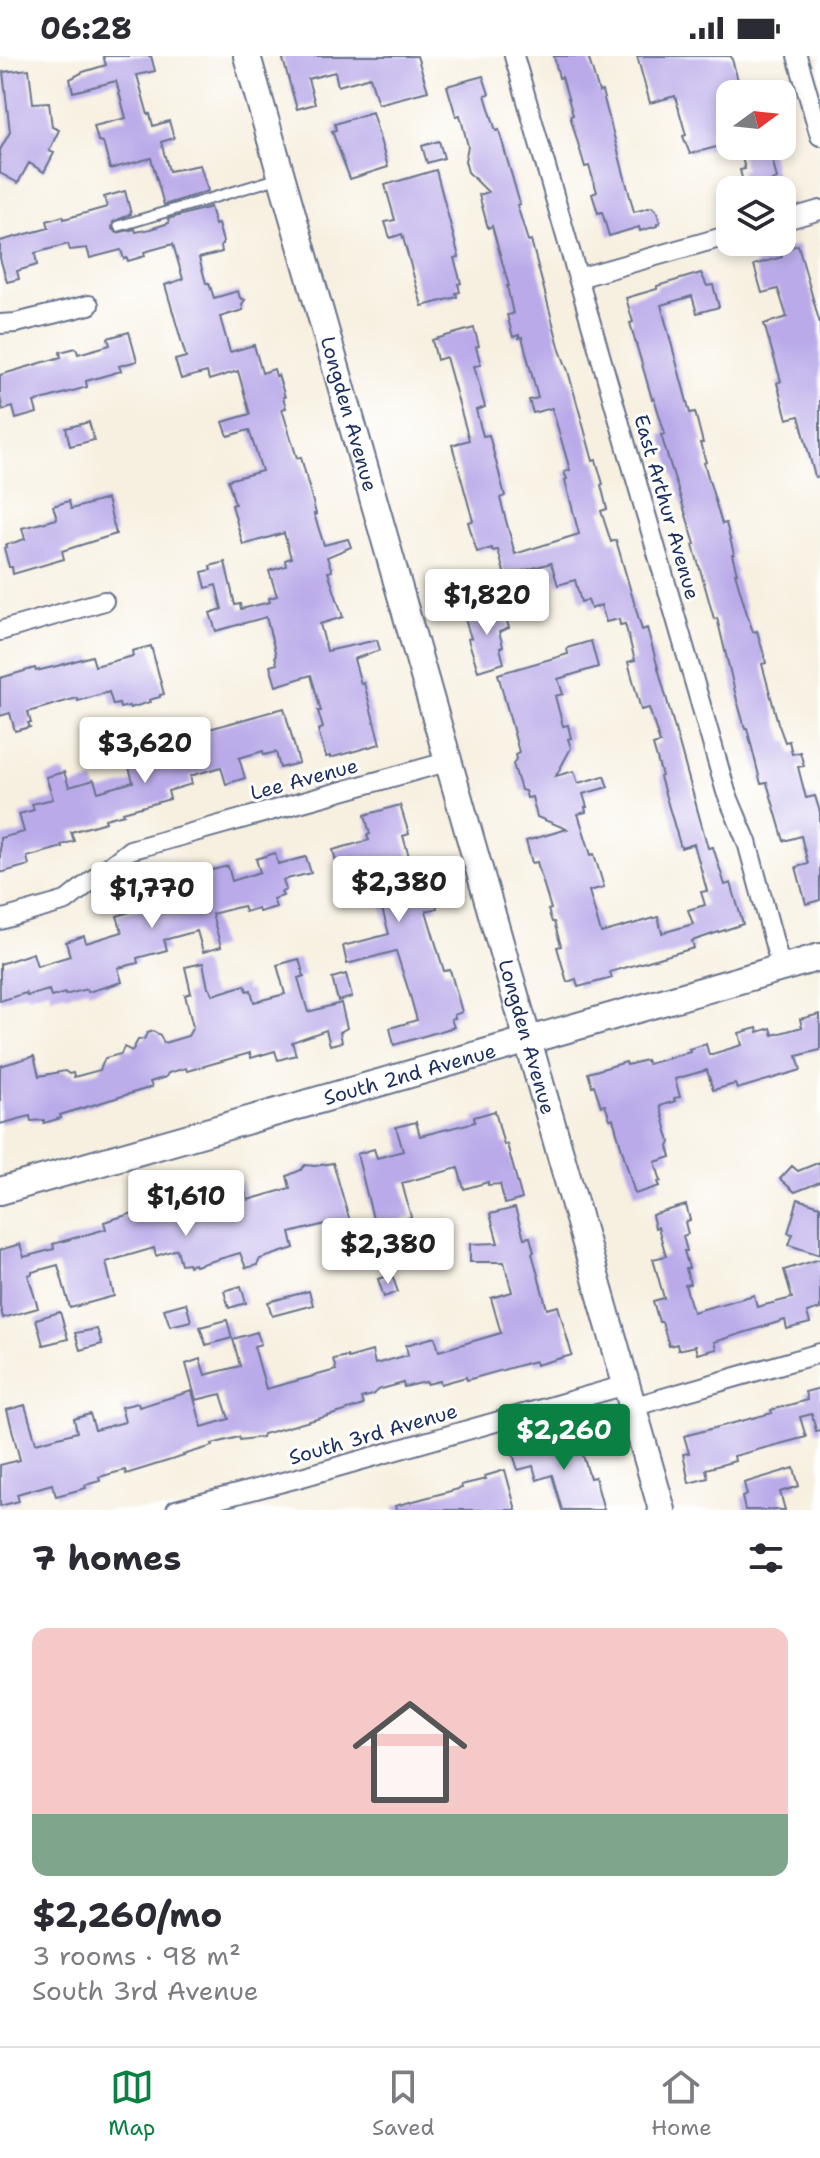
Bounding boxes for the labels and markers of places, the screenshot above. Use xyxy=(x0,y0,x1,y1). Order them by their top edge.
pin: $1,820 xyxy=(422,569,552,637)
pin: $3,620 xyxy=(80,717,210,785)
pin: $2,380 xyxy=(334,856,464,924)
pin: $1,770 xyxy=(87,862,217,930)
pin: $1,610 xyxy=(121,1170,251,1238)
pin: $2,380 xyxy=(323,1218,453,1286)
pin: $2,260 xyxy=(499,1404,629,1472)

